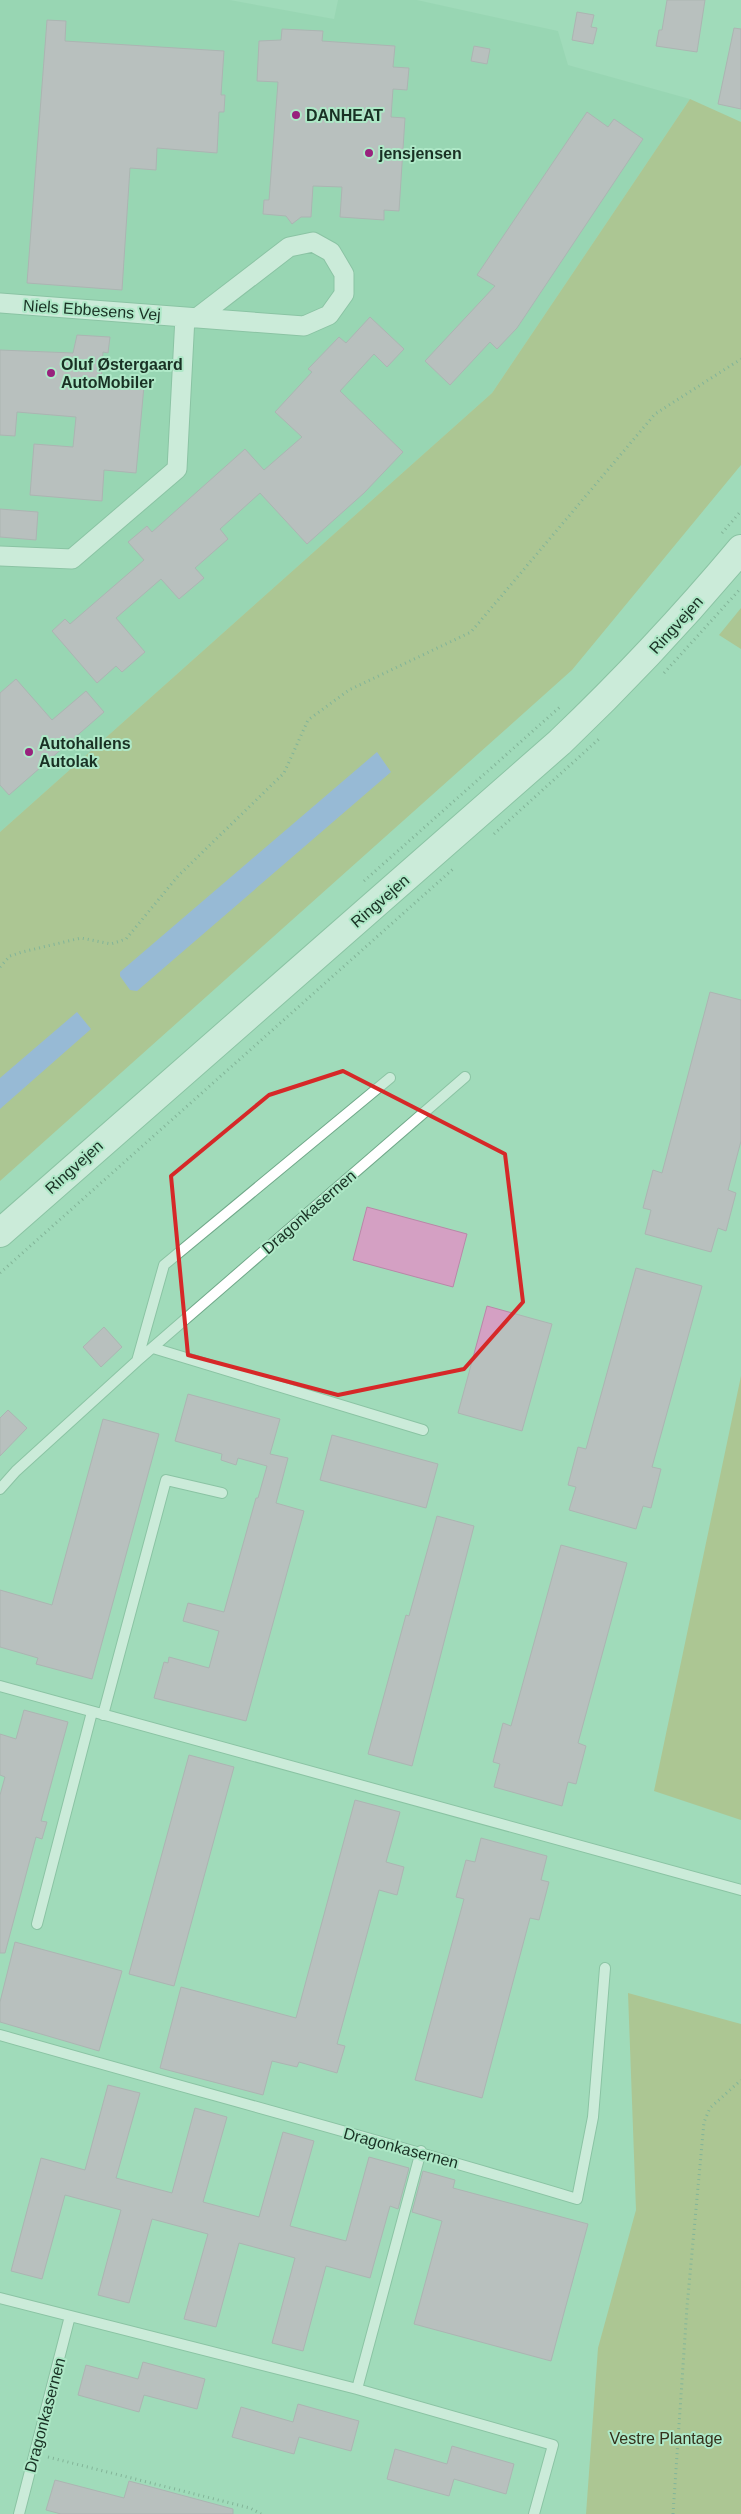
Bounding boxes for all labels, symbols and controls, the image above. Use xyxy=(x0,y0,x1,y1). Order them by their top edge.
place label: DANHEAT xyxy=(306,107,383,124)
marker: DANHEAT xyxy=(290,109,302,121)
place label: jensjensen xyxy=(378,145,462,162)
marker: jensjensen xyxy=(363,147,375,159)
street label: Niels Ebbesens Vej xyxy=(23,297,161,323)
place label: Oluf Østergaard AutoMobiler xyxy=(61,356,183,391)
marker: Oluf Østergaard AutoMobiler xyxy=(45,367,57,379)
street label: Ringvejen xyxy=(646,593,706,657)
place label: Autohallens Autolak xyxy=(39,735,131,770)
marker: Autohallens Autolak xyxy=(23,746,35,758)
street label: Ringvejen xyxy=(348,871,412,931)
street label: Ringvejen xyxy=(42,1137,106,1197)
street label: Dragonkasernen xyxy=(259,1167,359,1257)
street label: Dragonkasernen xyxy=(342,2124,460,2172)
street label: Dragonkasernen xyxy=(21,2356,69,2474)
park label: Vestre Plantage xyxy=(610,2430,723,2447)

